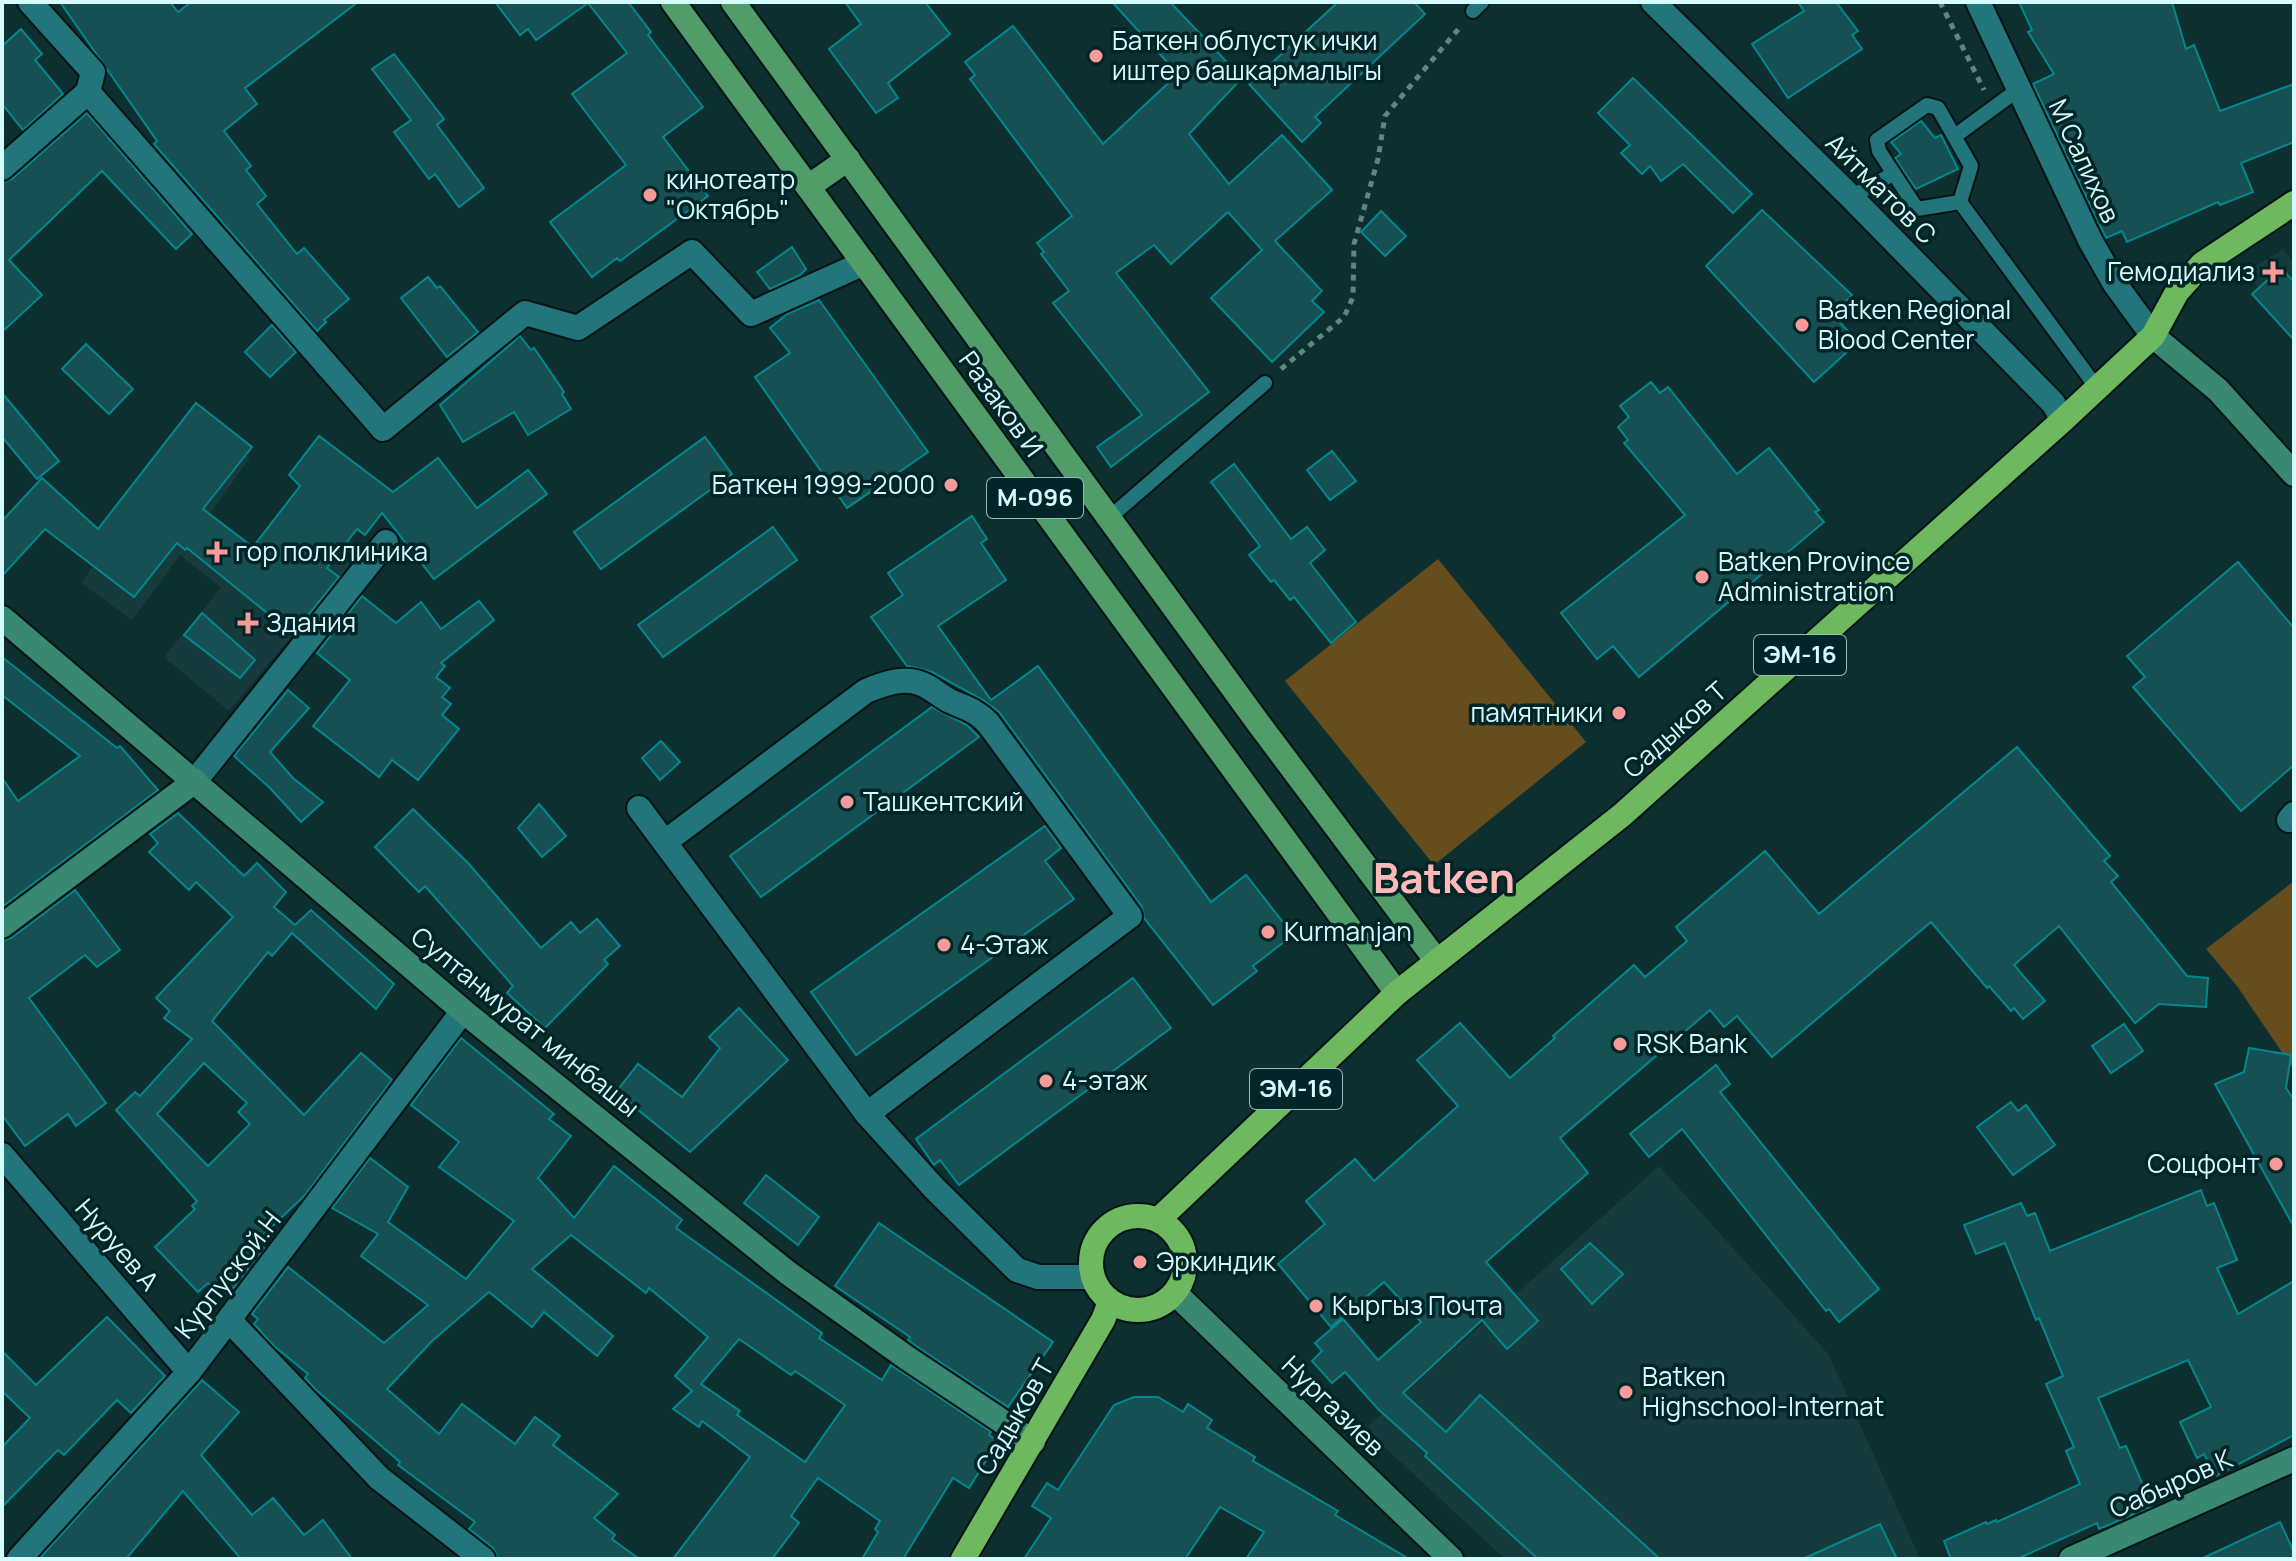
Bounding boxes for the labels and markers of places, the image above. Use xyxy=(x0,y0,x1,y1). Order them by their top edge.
place label: Баткен облустук ички иштер башкармалыгы xyxy=(1112,22,1382,88)
marker: Баткен облустук ички иштер башкармалыгы xyxy=(1087,47,1105,65)
place label: кинотеатр "Октябрь" xyxy=(666,161,795,227)
marker: кинотеатр "Октябрь" xyxy=(641,186,659,204)
place label: Гемодиализ xyxy=(2107,253,2255,289)
marker: Гемодиализ xyxy=(2262,261,2284,283)
place label: Batken Regional Blood Center xyxy=(1818,291,2011,357)
marker: Batken Regional Blood Center xyxy=(1793,316,1811,334)
place label: Баткен 1999-2000 xyxy=(712,466,935,502)
marker: Баткен 1999-2000 xyxy=(942,476,960,494)
place label: гор полклиника xyxy=(235,533,428,569)
marker: гор полклиника xyxy=(206,541,228,563)
place label: Batken Province Administration xyxy=(1718,543,1910,609)
marker: Batken Province Administration xyxy=(1693,568,1711,586)
place label: Здания xyxy=(266,604,356,640)
marker: Здания xyxy=(237,612,259,634)
place label: памятники xyxy=(1470,694,1603,730)
marker: памятники xyxy=(1610,704,1628,722)
place label: Ташкентский xyxy=(863,783,1024,819)
marker: Ташкентский xyxy=(838,793,856,811)
place label: Kurmanjan xyxy=(1284,913,1412,949)
marker: Kurmanjan xyxy=(1259,923,1277,941)
place label: 4-Этаж xyxy=(960,926,1048,962)
marker: 4-Этаж xyxy=(935,936,953,954)
place label: RSK Bank xyxy=(1636,1025,1748,1061)
marker: RSK Bank xyxy=(1611,1035,1629,1053)
place label: 4-этаж xyxy=(1062,1062,1148,1098)
marker: 4-этаж xyxy=(1037,1072,1055,1090)
place label: Соцфонт xyxy=(2147,1145,2260,1181)
marker: Соцфонт xyxy=(2267,1155,2285,1173)
place label: Эркиндик xyxy=(1156,1243,1277,1279)
marker: Эркиндик xyxy=(1131,1253,1149,1271)
place label: Кыргыз Почта xyxy=(1332,1287,1503,1323)
marker: Кыргыз Почта xyxy=(1307,1297,1325,1315)
place label: Batken Highschool-Internat xyxy=(1642,1358,1884,1424)
marker: Batken Highschool-Internat xyxy=(1617,1383,1635,1401)

